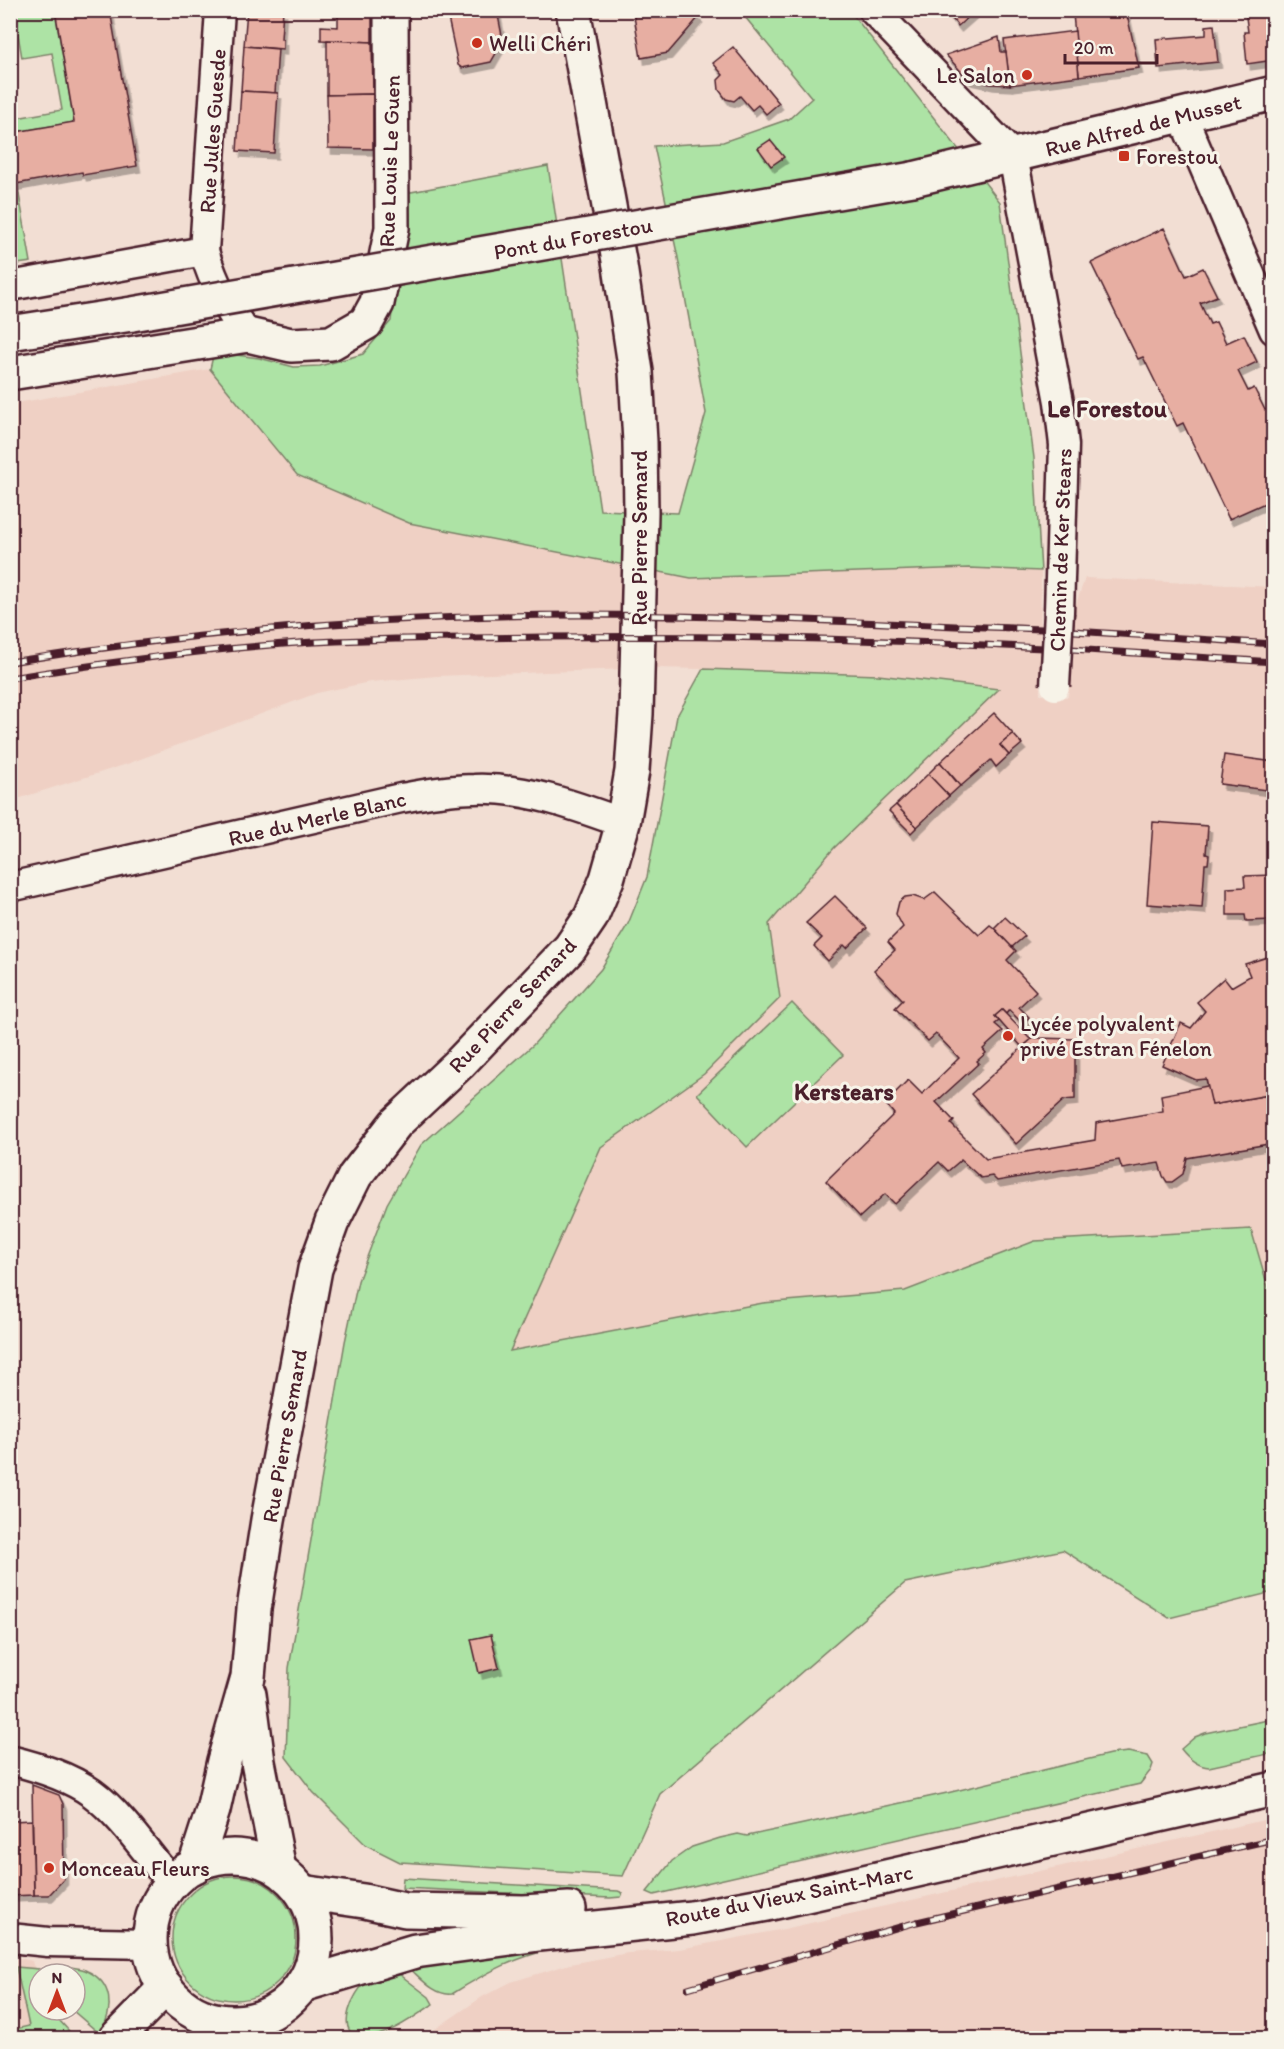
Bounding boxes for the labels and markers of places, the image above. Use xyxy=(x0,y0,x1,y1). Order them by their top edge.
place label: Welli Chéri xyxy=(489,30,591,57)
marker: Welli Chéri xyxy=(470,36,484,50)
place label: Le Salon xyxy=(936,62,1015,89)
marker: Le Salon xyxy=(1020,68,1034,82)
place label: Forestou xyxy=(1136,143,1218,170)
marker: Forestou xyxy=(1117,149,1131,163)
place label: Lycée polyvalent privé Estran Fénelon xyxy=(1020,1010,1213,1062)
marker: Lycée polyvalent privé Estran Fénelon xyxy=(1001,1029,1015,1043)
place label: Monceau Fleurs xyxy=(61,1855,210,1882)
marker: Monceau Fleurs xyxy=(42,1861,56,1875)

